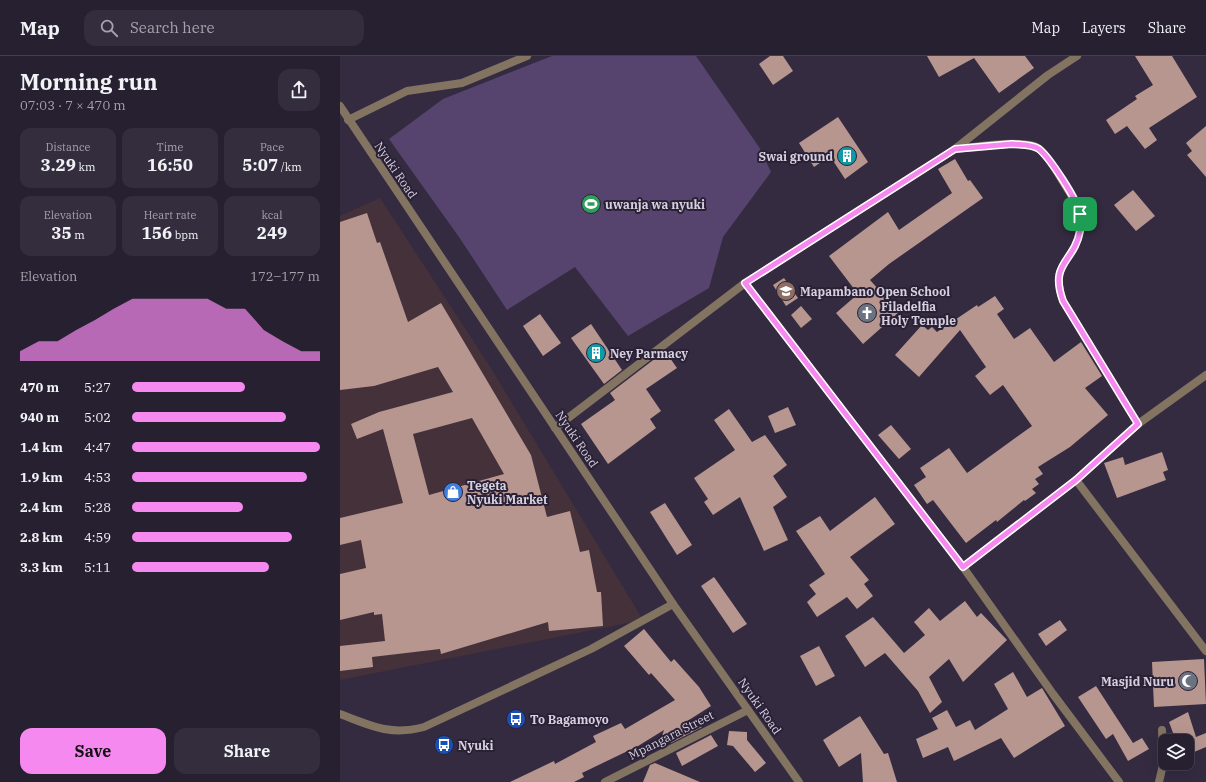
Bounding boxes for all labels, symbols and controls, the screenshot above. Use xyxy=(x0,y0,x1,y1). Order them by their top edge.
search box xyxy=(84,10,364,46)
text: Map xyxy=(20,16,60,40)
icon: search xyxy=(98,17,120,39)
text: Search here xyxy=(130,18,214,37)
text: Map xyxy=(1032,19,1060,37)
text: Layers xyxy=(1082,19,1126,37)
text: Share xyxy=(1148,19,1186,37)
text: Morning run xyxy=(20,67,158,96)
button: share xyxy=(278,69,320,111)
text: 07:03 · 7 × 470 m xyxy=(20,97,126,114)
street label: Nyuki Road xyxy=(372,139,420,201)
text: Distance xyxy=(46,140,90,154)
text: Time xyxy=(156,140,184,154)
text: Pace xyxy=(260,140,284,154)
building icon: Swai ground xyxy=(836,145,858,167)
place label: Swai ground xyxy=(758,149,833,164)
text: 3.29 xyxy=(41,154,76,176)
text: 16:50 xyxy=(147,154,193,176)
text: 5:07 xyxy=(242,154,278,176)
text: km xyxy=(76,160,95,174)
text: /km xyxy=(278,160,302,174)
sports icon: uwanja wa nyuki xyxy=(580,193,602,215)
place label: uwanja wa nyuki xyxy=(605,197,705,212)
pin xyxy=(1063,197,1097,231)
icon: arrive xyxy=(1069,203,1091,225)
text: Elevation xyxy=(44,208,92,222)
text: Heart rate xyxy=(144,208,196,222)
text: kcal xyxy=(261,208,283,222)
text: 35 xyxy=(51,222,72,244)
text: 156 xyxy=(142,222,172,244)
text: 249 xyxy=(257,222,287,244)
text: m xyxy=(72,228,85,242)
text: bpm xyxy=(172,228,198,242)
text: Elevation xyxy=(20,268,77,285)
text: 172–177 m xyxy=(250,268,320,285)
school or university icon: Mapambano Open School xyxy=(775,280,797,302)
place label: Mapambano Open School xyxy=(800,284,950,299)
place label: Filadelfia Holy Temple xyxy=(881,299,956,328)
church icon: Filadelfia Holy Temple xyxy=(856,302,878,324)
building icon: Ney Parmacy xyxy=(585,342,607,364)
place label: Ney Parmacy xyxy=(610,346,688,361)
text: 470 m xyxy=(20,379,59,396)
text: 5:27 xyxy=(84,379,111,396)
street label: Nyuki Road xyxy=(553,408,601,470)
text: 940 m xyxy=(20,409,59,426)
text: 5:02 xyxy=(84,409,111,426)
text: 1.4 km xyxy=(20,439,63,456)
text: 4:47 xyxy=(84,439,111,456)
text: 1.9 km xyxy=(20,469,63,486)
text: 4:53 xyxy=(84,469,111,486)
place label: Tegeta Nyuki Market xyxy=(467,478,548,507)
shop icon: Tegeta Nyuki Market xyxy=(442,481,464,503)
text: 2.4 km xyxy=(20,499,63,516)
text: 5:28 xyxy=(84,499,111,516)
text: 2.8 km xyxy=(20,529,63,546)
text: 4:59 xyxy=(84,529,111,546)
text: 3.3 km xyxy=(20,559,63,576)
text: 5:11 xyxy=(84,559,111,576)
mosque icon: Masjid Nuru xyxy=(1177,670,1199,692)
place label: Masjid Nuru xyxy=(1101,674,1174,689)
street label: Nyuki Road xyxy=(735,675,785,737)
street label: Mpangara Street xyxy=(626,707,716,763)
bus stop icon: To Bagamoyo xyxy=(505,708,527,730)
place label: To Bagamoyo xyxy=(530,712,609,727)
button: Save xyxy=(20,728,166,774)
button: Share xyxy=(174,728,320,774)
bus stop icon: Nyuki xyxy=(433,734,455,756)
map controls xyxy=(1158,734,1194,770)
button: layers xyxy=(1158,734,1194,770)
place label: Nyuki xyxy=(458,738,494,753)

